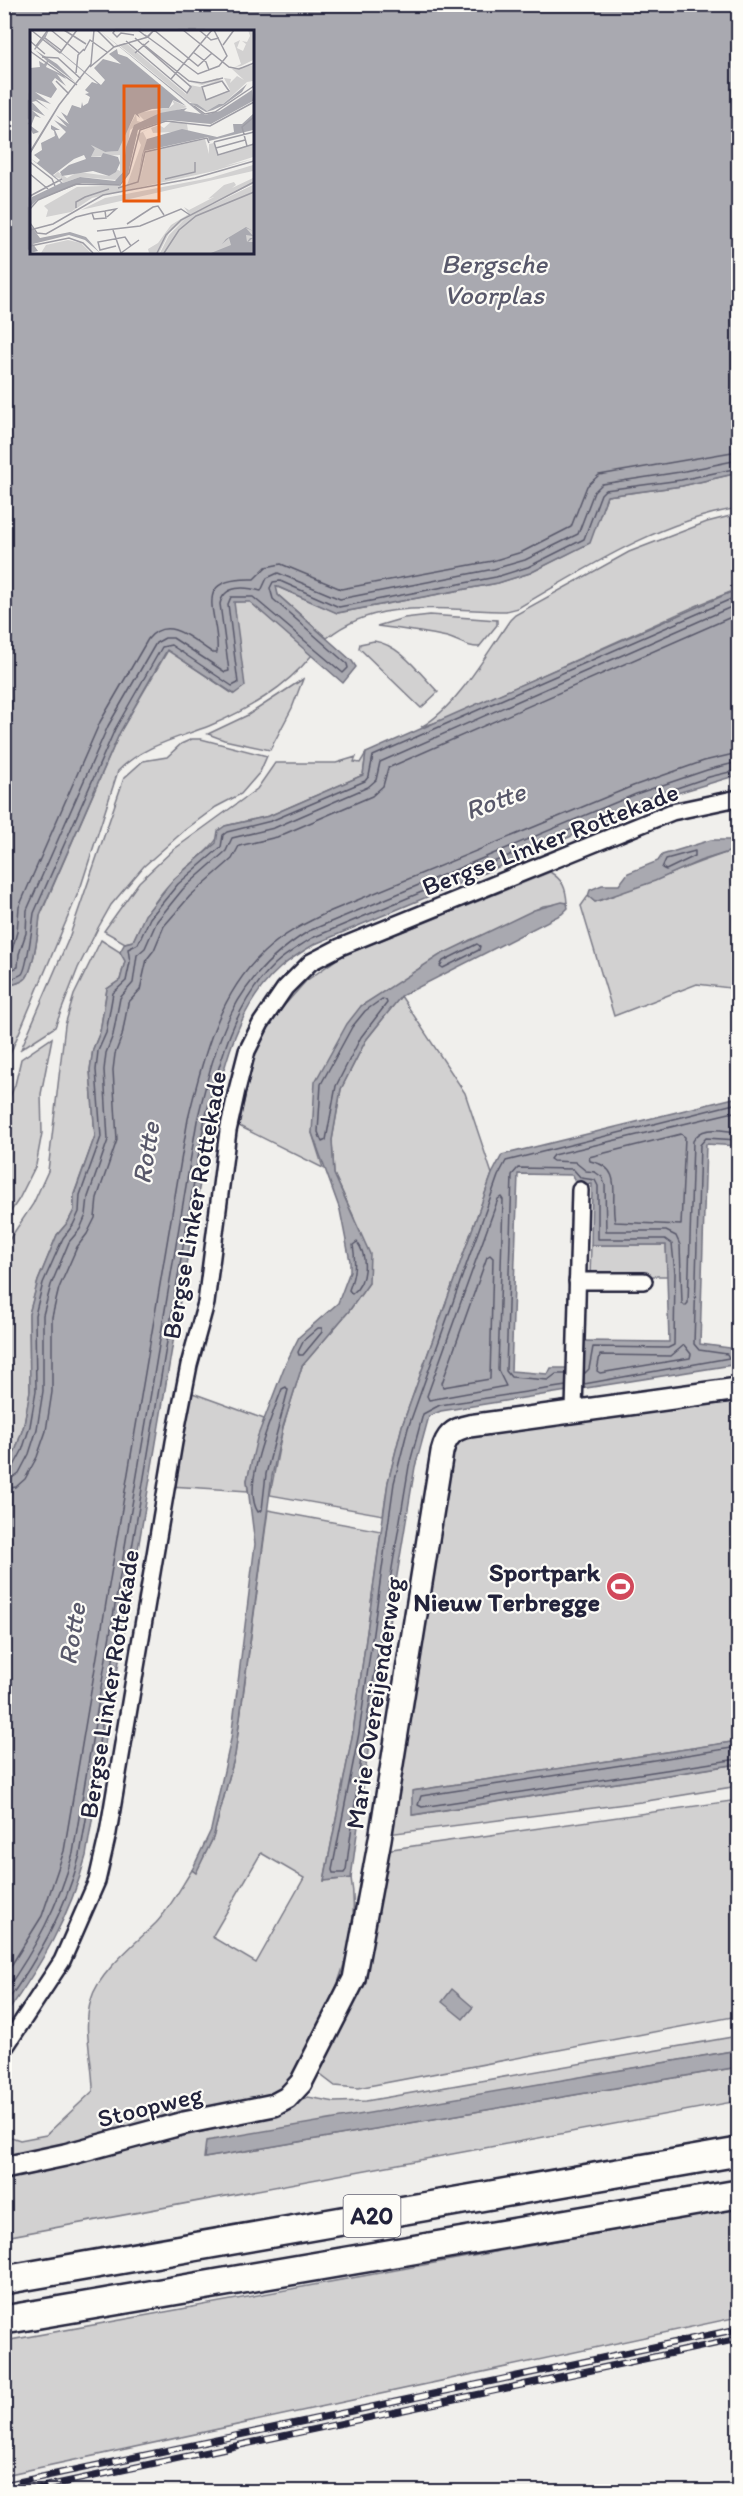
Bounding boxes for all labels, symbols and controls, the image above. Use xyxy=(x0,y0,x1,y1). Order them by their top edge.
inset map xyxy=(30,30,254,254)
water label: Bergsche Voorplas xyxy=(441,247,548,311)
water label: Rotte xyxy=(460,774,531,827)
street label: Bergse Linker Rottekade xyxy=(417,775,683,903)
street label: Bergse Linker Rottekade xyxy=(155,1068,233,1342)
water label: Rotte xyxy=(124,1119,167,1186)
street label: Bergse Linker Rottekade xyxy=(72,1547,146,1821)
place label: Sportpark Nieuw Terbregge xyxy=(413,1556,601,1618)
sports icon: Sportpark Nieuw Terbregge xyxy=(605,1571,637,1603)
street label: Marie Overeijenderweg xyxy=(338,1574,410,1831)
water label: Rotte xyxy=(50,1600,93,1667)
street label: Stoopweg xyxy=(94,2077,207,2135)
road number: A20 xyxy=(344,2195,400,2237)

